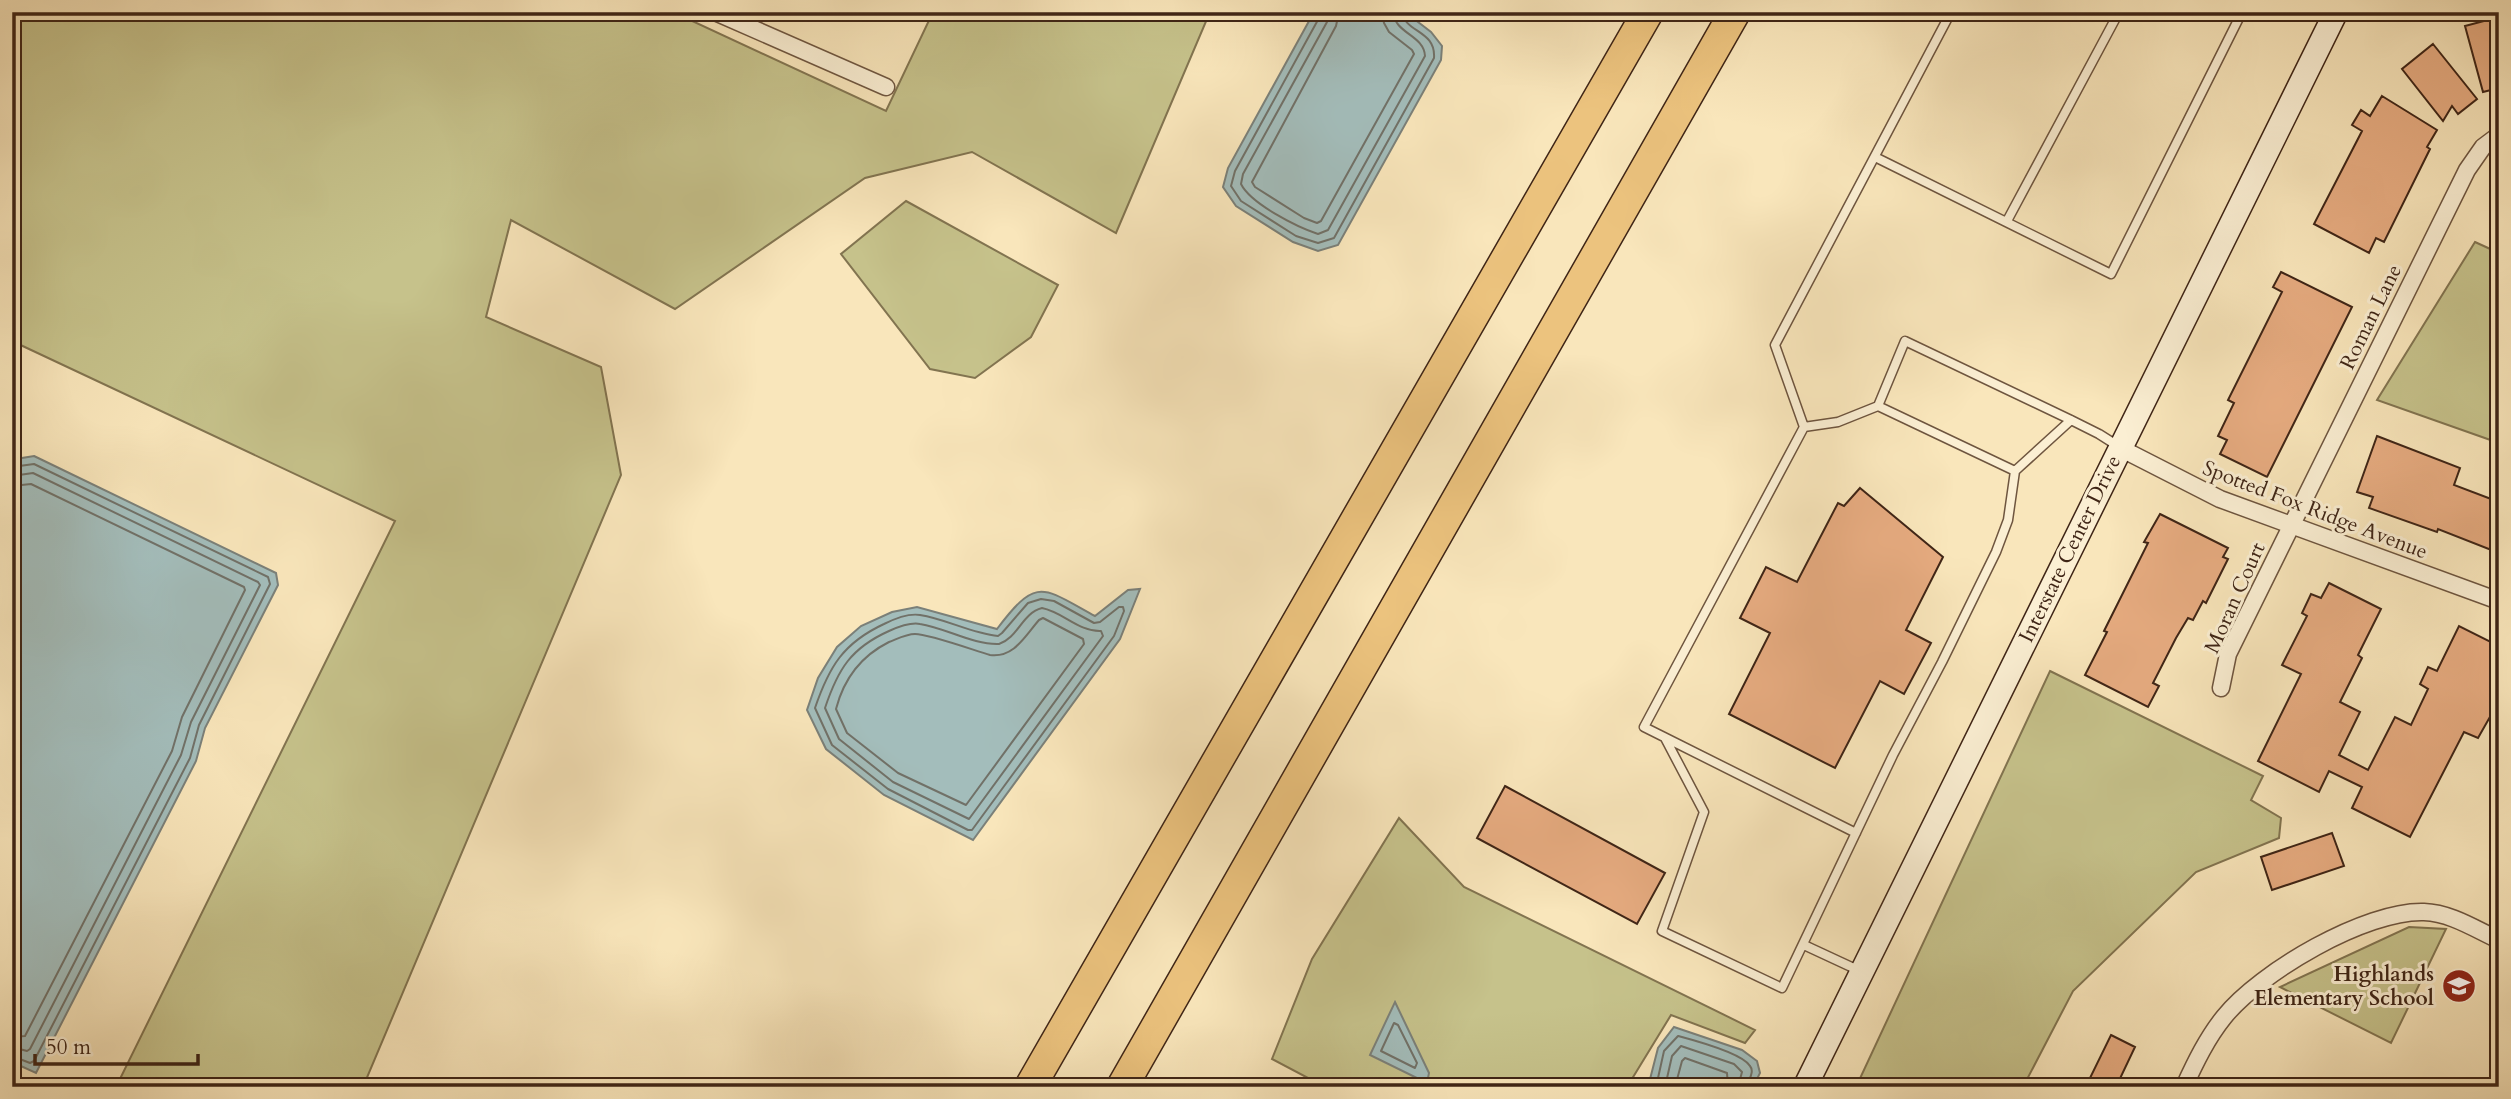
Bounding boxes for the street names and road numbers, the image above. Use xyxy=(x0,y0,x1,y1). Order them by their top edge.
street label: Roman Lane xyxy=(2333,260,2409,374)
street label: Interstate Center Drive xyxy=(2012,450,2128,648)
street label: Spotted Fox Ridge Avenue xyxy=(2198,454,2432,566)
street label: Moran Court xyxy=(2198,538,2273,658)

